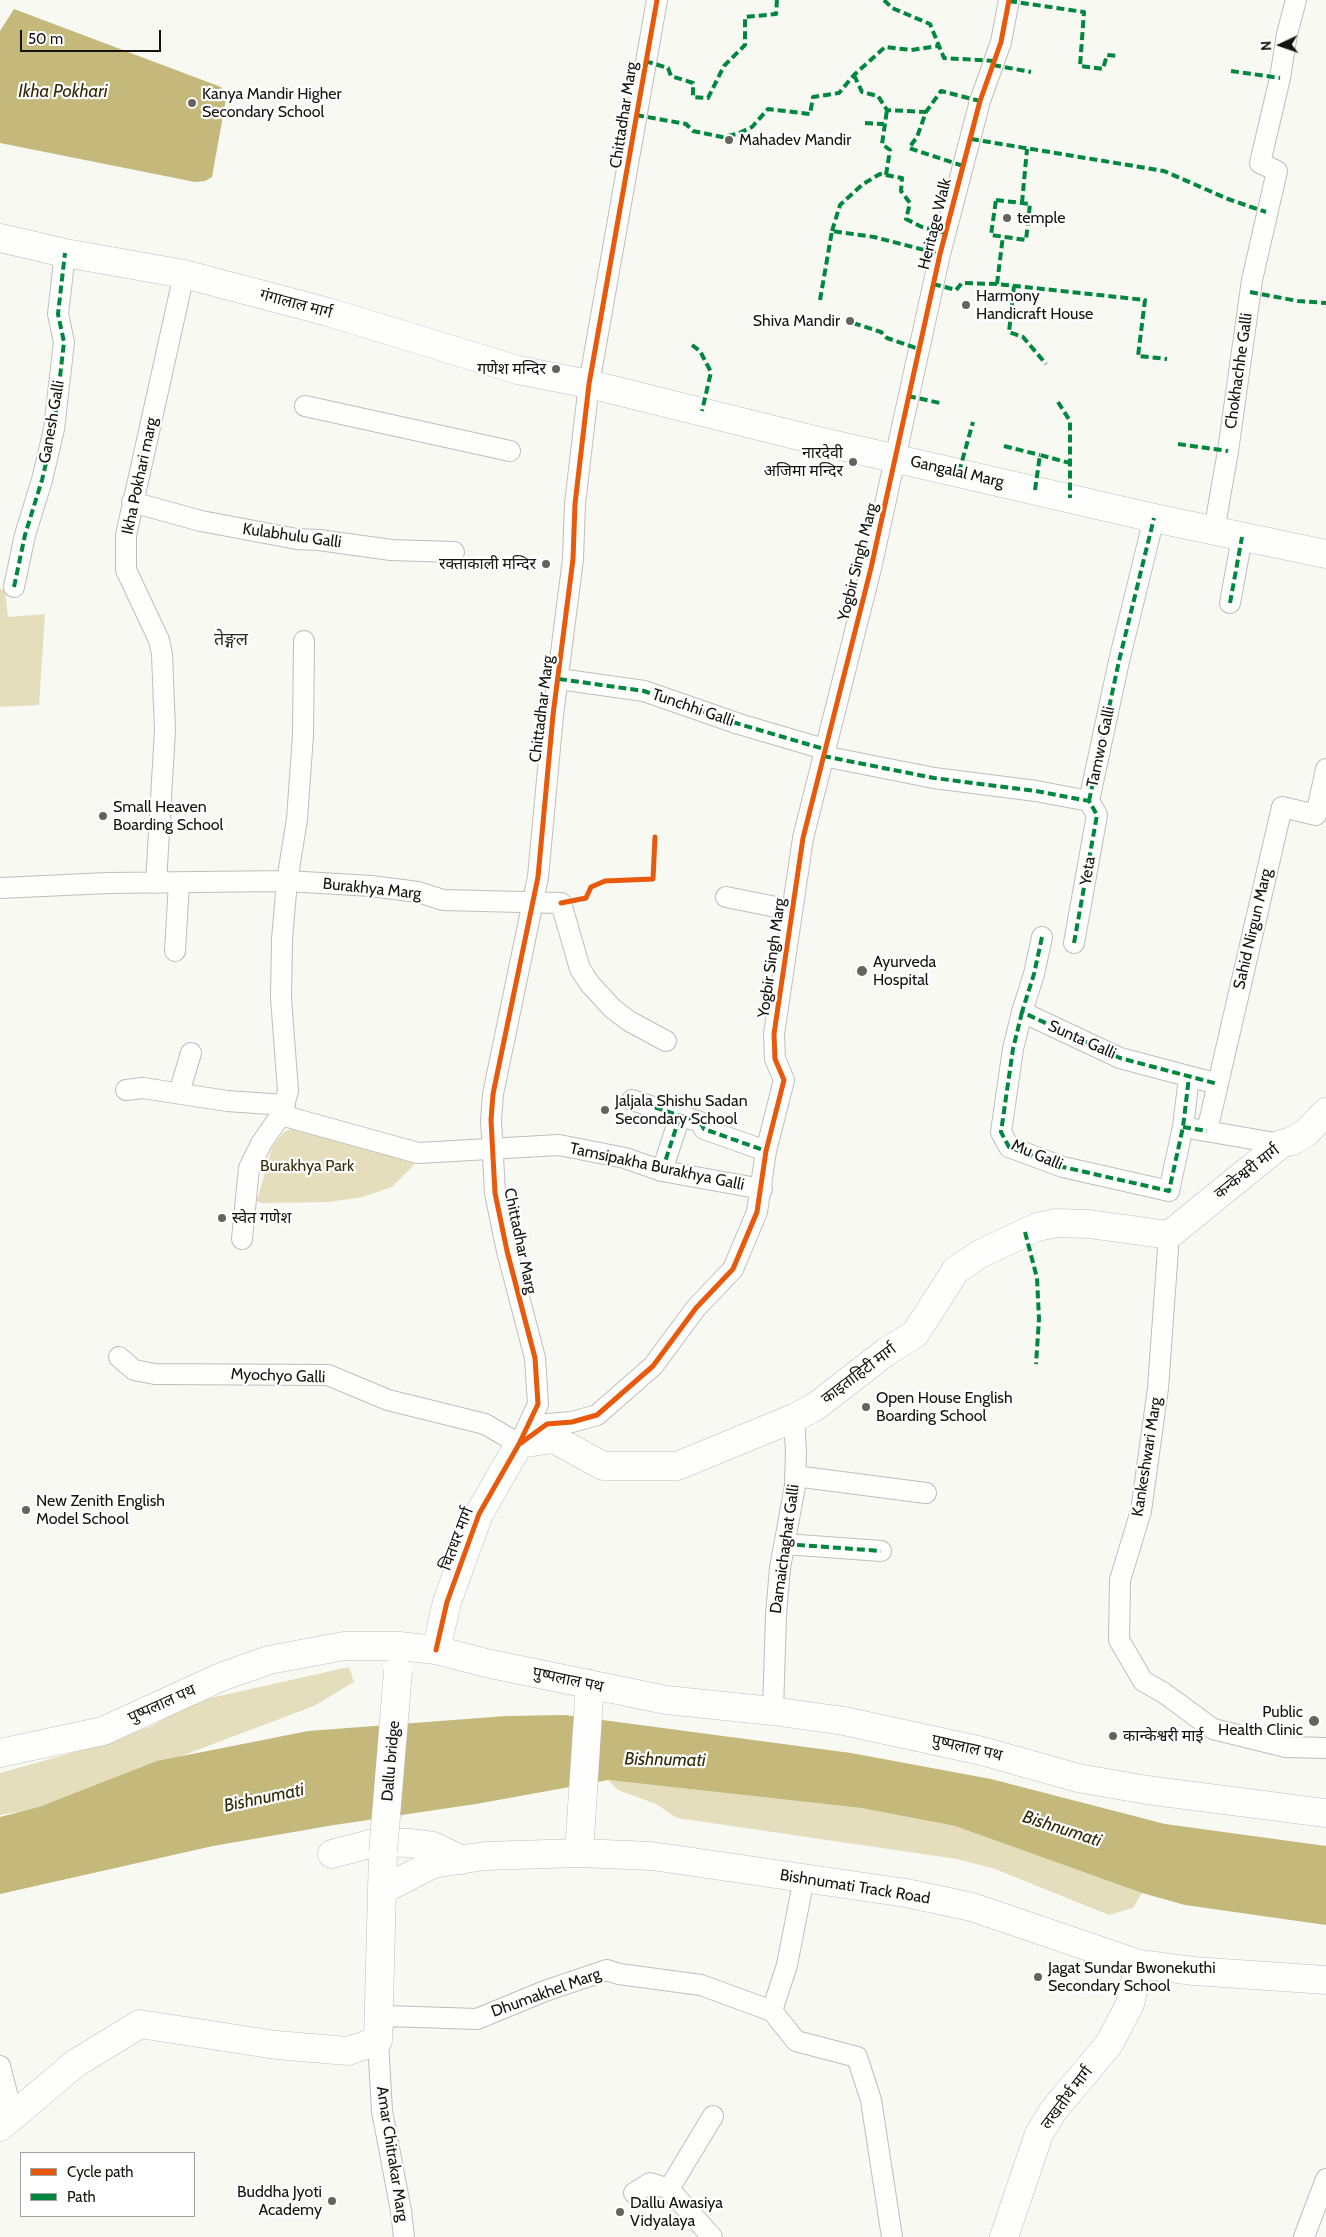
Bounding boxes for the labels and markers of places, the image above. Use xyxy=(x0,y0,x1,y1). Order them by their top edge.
place label: Kanya Mandir Higher Secondary School xyxy=(202,84,342,122)
marker: Kanya Mandir Higher Secondary School xyxy=(186,97,198,109)
place label: Mahadev Mandir xyxy=(739,130,851,150)
marker: Mahadev Mandir xyxy=(723,134,735,146)
place label: temple xyxy=(1017,208,1065,228)
marker: temple xyxy=(1001,212,1013,224)
place label: Harmony Handicraft House xyxy=(976,286,1093,324)
marker: Harmony Handicraft House xyxy=(960,299,972,311)
place label: Shiva Mandir xyxy=(753,311,840,331)
marker: Shiva Mandir xyxy=(844,315,856,327)
place label: गणेश मन्दिर xyxy=(477,359,546,379)
marker: गणेश मन्दिर xyxy=(550,363,562,375)
place label: नारदेवी अजिमा मन्दिर xyxy=(764,443,843,481)
marker: नारदेवी अजिमा मन्दिर xyxy=(847,456,859,468)
place label: रक्ताकाली मन्दिर xyxy=(439,554,536,574)
marker: रक्ताकाली मन्दिर xyxy=(540,558,552,570)
place label: Small Heaven Boarding School xyxy=(113,797,223,835)
marker: Small Heaven Boarding School xyxy=(97,810,109,822)
place label: Ayurveda Hospital xyxy=(873,952,936,990)
marker: Ayurveda Hospital xyxy=(855,964,869,978)
place label: Jaljala Shishu Sadan Secondary School xyxy=(615,1091,748,1129)
marker: Jaljala Shishu Sadan Secondary School xyxy=(599,1104,611,1116)
place label: स्वेत गणेश xyxy=(232,1208,291,1228)
marker: स्वेत गणेश xyxy=(216,1212,228,1224)
place label: Open House English Boarding School xyxy=(876,1388,1013,1426)
marker: Open House English Boarding School xyxy=(860,1401,872,1413)
place label: New Zenith English Model School xyxy=(36,1491,165,1529)
marker: New Zenith English Model School xyxy=(20,1504,32,1516)
place label: Public Health Clinic xyxy=(1218,1702,1303,1740)
marker: Public Health Clinic xyxy=(1307,1714,1321,1728)
place label: कान्केश्वरी माई xyxy=(1123,1726,1203,1746)
marker: कान्केश्वरी माई xyxy=(1107,1730,1119,1742)
place label: Jagat Sundar Bwonekuthi Secondary School xyxy=(1048,1958,1216,1996)
marker: Jagat Sundar Bwonekuthi Secondary School xyxy=(1032,1971,1044,1983)
place label: Buddha Jyoti Academy xyxy=(237,2182,322,2220)
place label: Dallu Awasiya Vidyalaya xyxy=(630,2193,723,2231)
marker: Buddha Jyoti Academy xyxy=(326,2195,338,2207)
marker: Dallu Awasiya Vidyalaya xyxy=(614,2206,626,2218)

